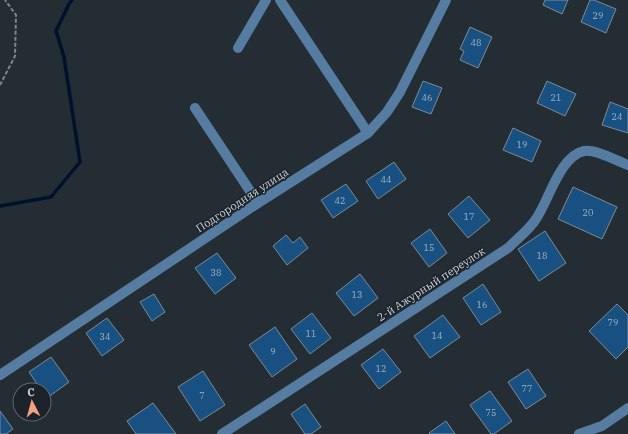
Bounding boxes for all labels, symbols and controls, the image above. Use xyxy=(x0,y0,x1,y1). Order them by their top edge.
house number: 29 xyxy=(593,10,603,21)
house number: 48 xyxy=(471,37,481,48)
house number: 46 xyxy=(422,92,432,103)
house number: 21 xyxy=(551,92,561,103)
house number: 24 xyxy=(612,111,622,122)
house number: 19 xyxy=(517,139,527,150)
street label: Подгородняя улица xyxy=(193,165,291,235)
house number: 44 xyxy=(381,174,391,185)
house number: 42 xyxy=(335,195,345,206)
house number: 20 xyxy=(583,207,593,218)
house number: 17 xyxy=(464,211,474,222)
house number: 15 xyxy=(424,242,434,253)
street label: 2-й Ажурный переулок xyxy=(374,243,488,324)
house number: 18 xyxy=(537,250,547,261)
house number: 38 xyxy=(211,267,221,278)
house number: 13 xyxy=(352,289,362,300)
house number: 16 xyxy=(477,299,487,310)
house number: 79 xyxy=(608,317,618,328)
house number: 11 xyxy=(306,328,316,339)
house number: 14 xyxy=(432,330,442,341)
house number: 34 xyxy=(100,331,110,342)
house number: 9 xyxy=(270,346,276,357)
house number: 12 xyxy=(376,363,386,374)
north arrow xyxy=(12,382,52,422)
house number: 77 xyxy=(522,383,532,394)
text: С xyxy=(27,385,35,399)
house number: 7 xyxy=(199,390,205,401)
house number: 75 xyxy=(486,407,496,418)

